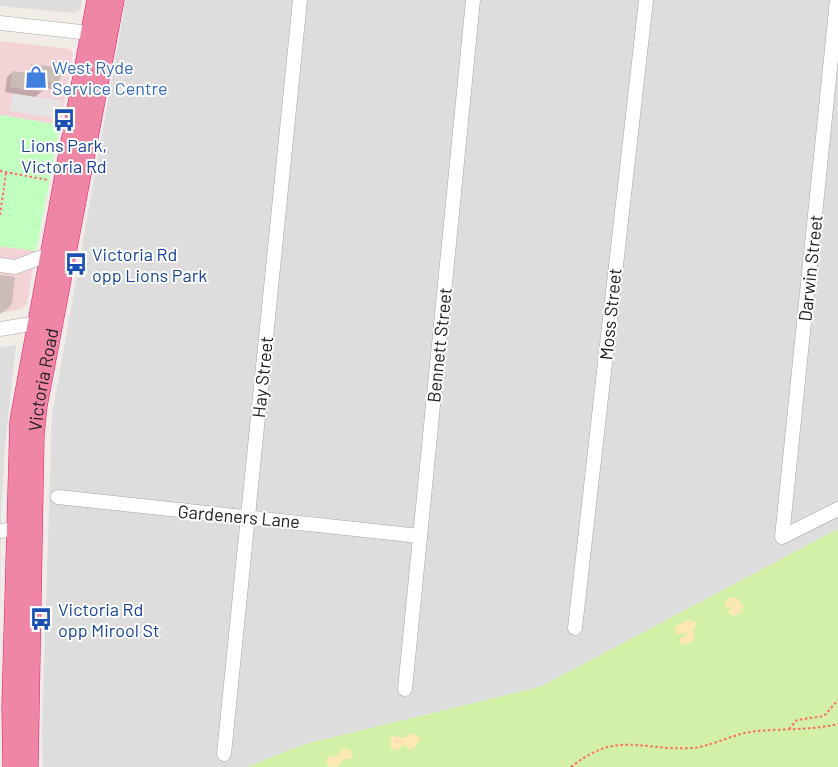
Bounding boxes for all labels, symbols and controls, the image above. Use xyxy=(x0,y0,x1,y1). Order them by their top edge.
place label: West Ryde Service Centre xyxy=(52,56,168,99)
shop icon: West Ryde Service Centre xyxy=(23,64,49,90)
bus stop icon: Lions Park, Victoria Rd xyxy=(51,107,77,133)
place label: Lions Park, Victoria Rd xyxy=(21,134,107,177)
street label: Darwin Street xyxy=(793,214,827,322)
place label: Victoria Rd opp Lions Park xyxy=(92,243,207,286)
bus stop icon: Victoria Rd opp Lions Park xyxy=(63,251,89,277)
street label: Moss Street xyxy=(594,267,626,361)
street label: Bennett Street xyxy=(422,286,456,404)
street label: Victoria Road xyxy=(23,326,63,432)
street label: Hay Street xyxy=(247,335,277,419)
street label: Gardeners Lane xyxy=(177,500,301,532)
place label: Victoria Rd opp Mirool St xyxy=(58,598,160,641)
bus stop icon: Victoria Rd opp Mirool St xyxy=(28,606,54,632)

